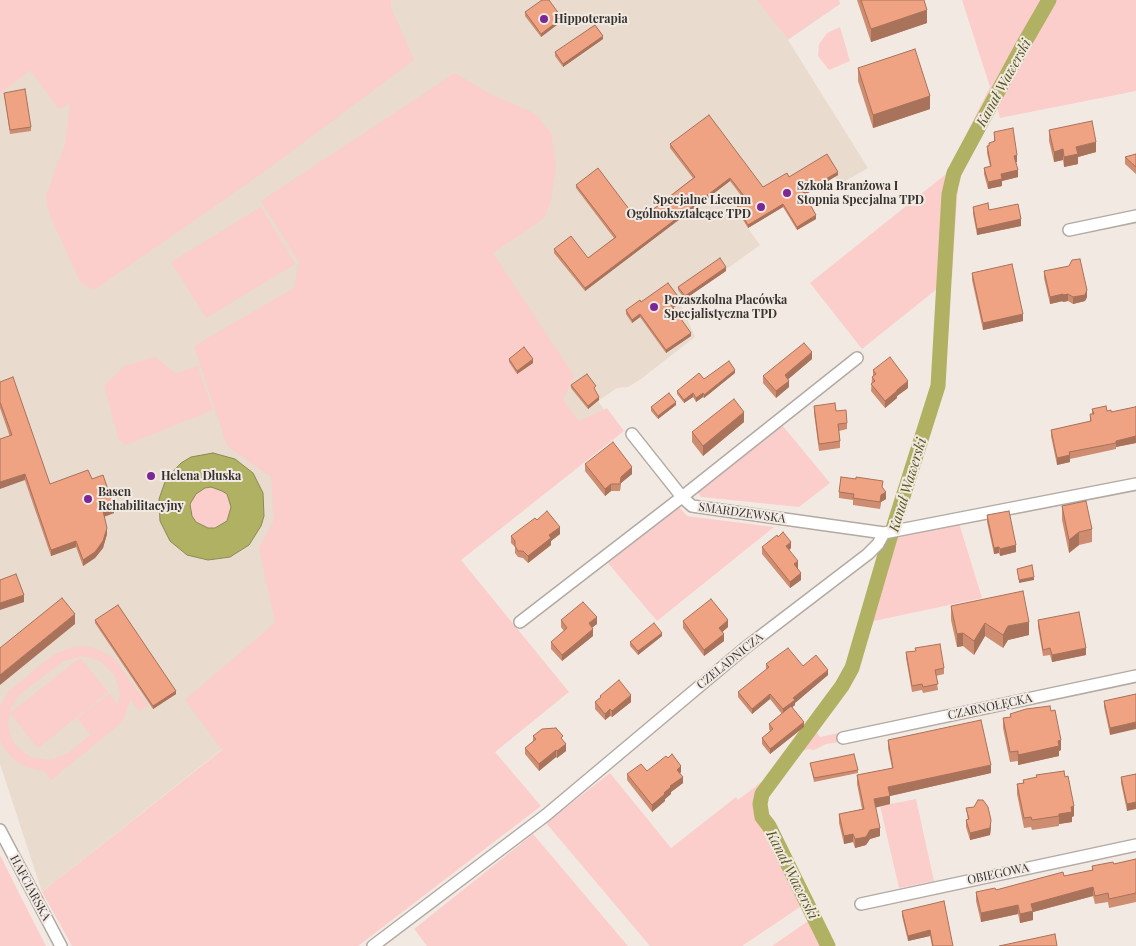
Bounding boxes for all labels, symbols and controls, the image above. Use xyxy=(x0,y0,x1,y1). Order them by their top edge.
place label: Hippoterapia xyxy=(554,12,628,26)
marker: Hippoterapia xyxy=(538,13,550,25)
water label: Kanał Wawerski xyxy=(973,36,1035,130)
place label: Szkoła Branżowa I Stopnia Specjalna TPD xyxy=(797,179,924,207)
marker: Szkoła Branżowa I Stopnia Specjalna TPD xyxy=(781,187,793,199)
place label: Specjalne Liceum Ogólnokształcące TPD xyxy=(626,193,751,221)
marker: Specjalne Liceum Ogólnokształcące TPD xyxy=(755,201,767,213)
place label: Pozaszkolna Placówka Specjalistyczna TPD xyxy=(664,293,787,321)
marker: Pozaszkolna Placówka Specjalistyczna TPD xyxy=(648,301,660,313)
water label: Kanał Wawerski xyxy=(886,436,930,534)
place label: Helena Dłuska xyxy=(161,469,241,483)
marker: Helena Dłuska xyxy=(145,470,157,482)
place label: Basen Rehabilitacyjny xyxy=(98,485,184,513)
marker: Basen Rehabilitacyjny xyxy=(82,493,94,505)
street label: SMARDZEWSKA xyxy=(698,500,786,526)
street label: CZELADNICZA xyxy=(694,630,766,692)
street label: CZARNOŁĘCKA xyxy=(947,691,1033,723)
water label: Kanał Wawerski xyxy=(762,828,822,922)
street label: HAFCIARSKA xyxy=(7,853,53,923)
street label: OBIEGOWA xyxy=(966,860,1030,888)

